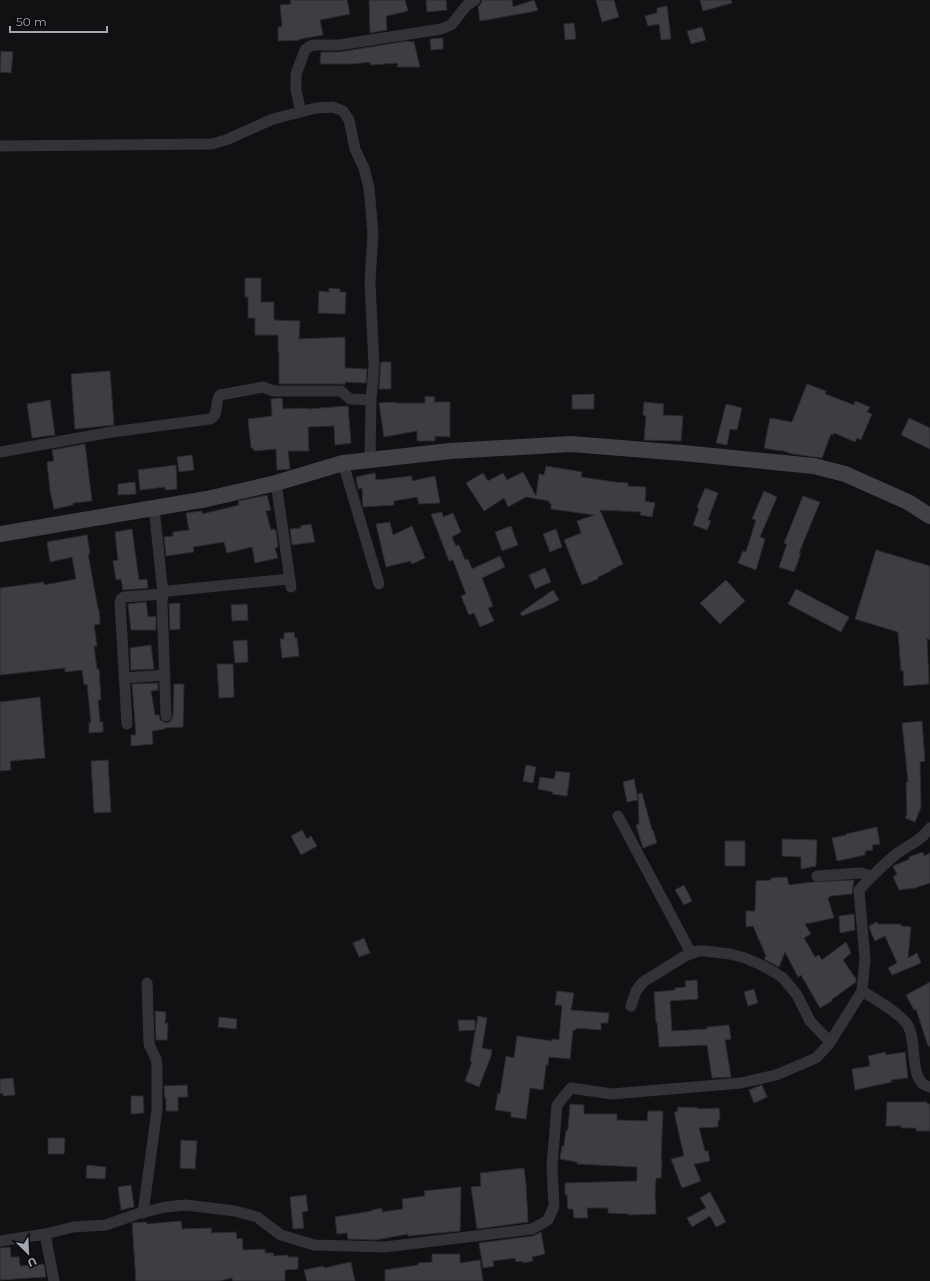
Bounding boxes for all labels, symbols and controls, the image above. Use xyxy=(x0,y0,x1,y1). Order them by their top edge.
scale bar xyxy=(10,8,107,34)
text: 50 m xyxy=(16,14,47,29)
north arrow xyxy=(8,1233,48,1273)
text: U xyxy=(25,1254,39,1270)

